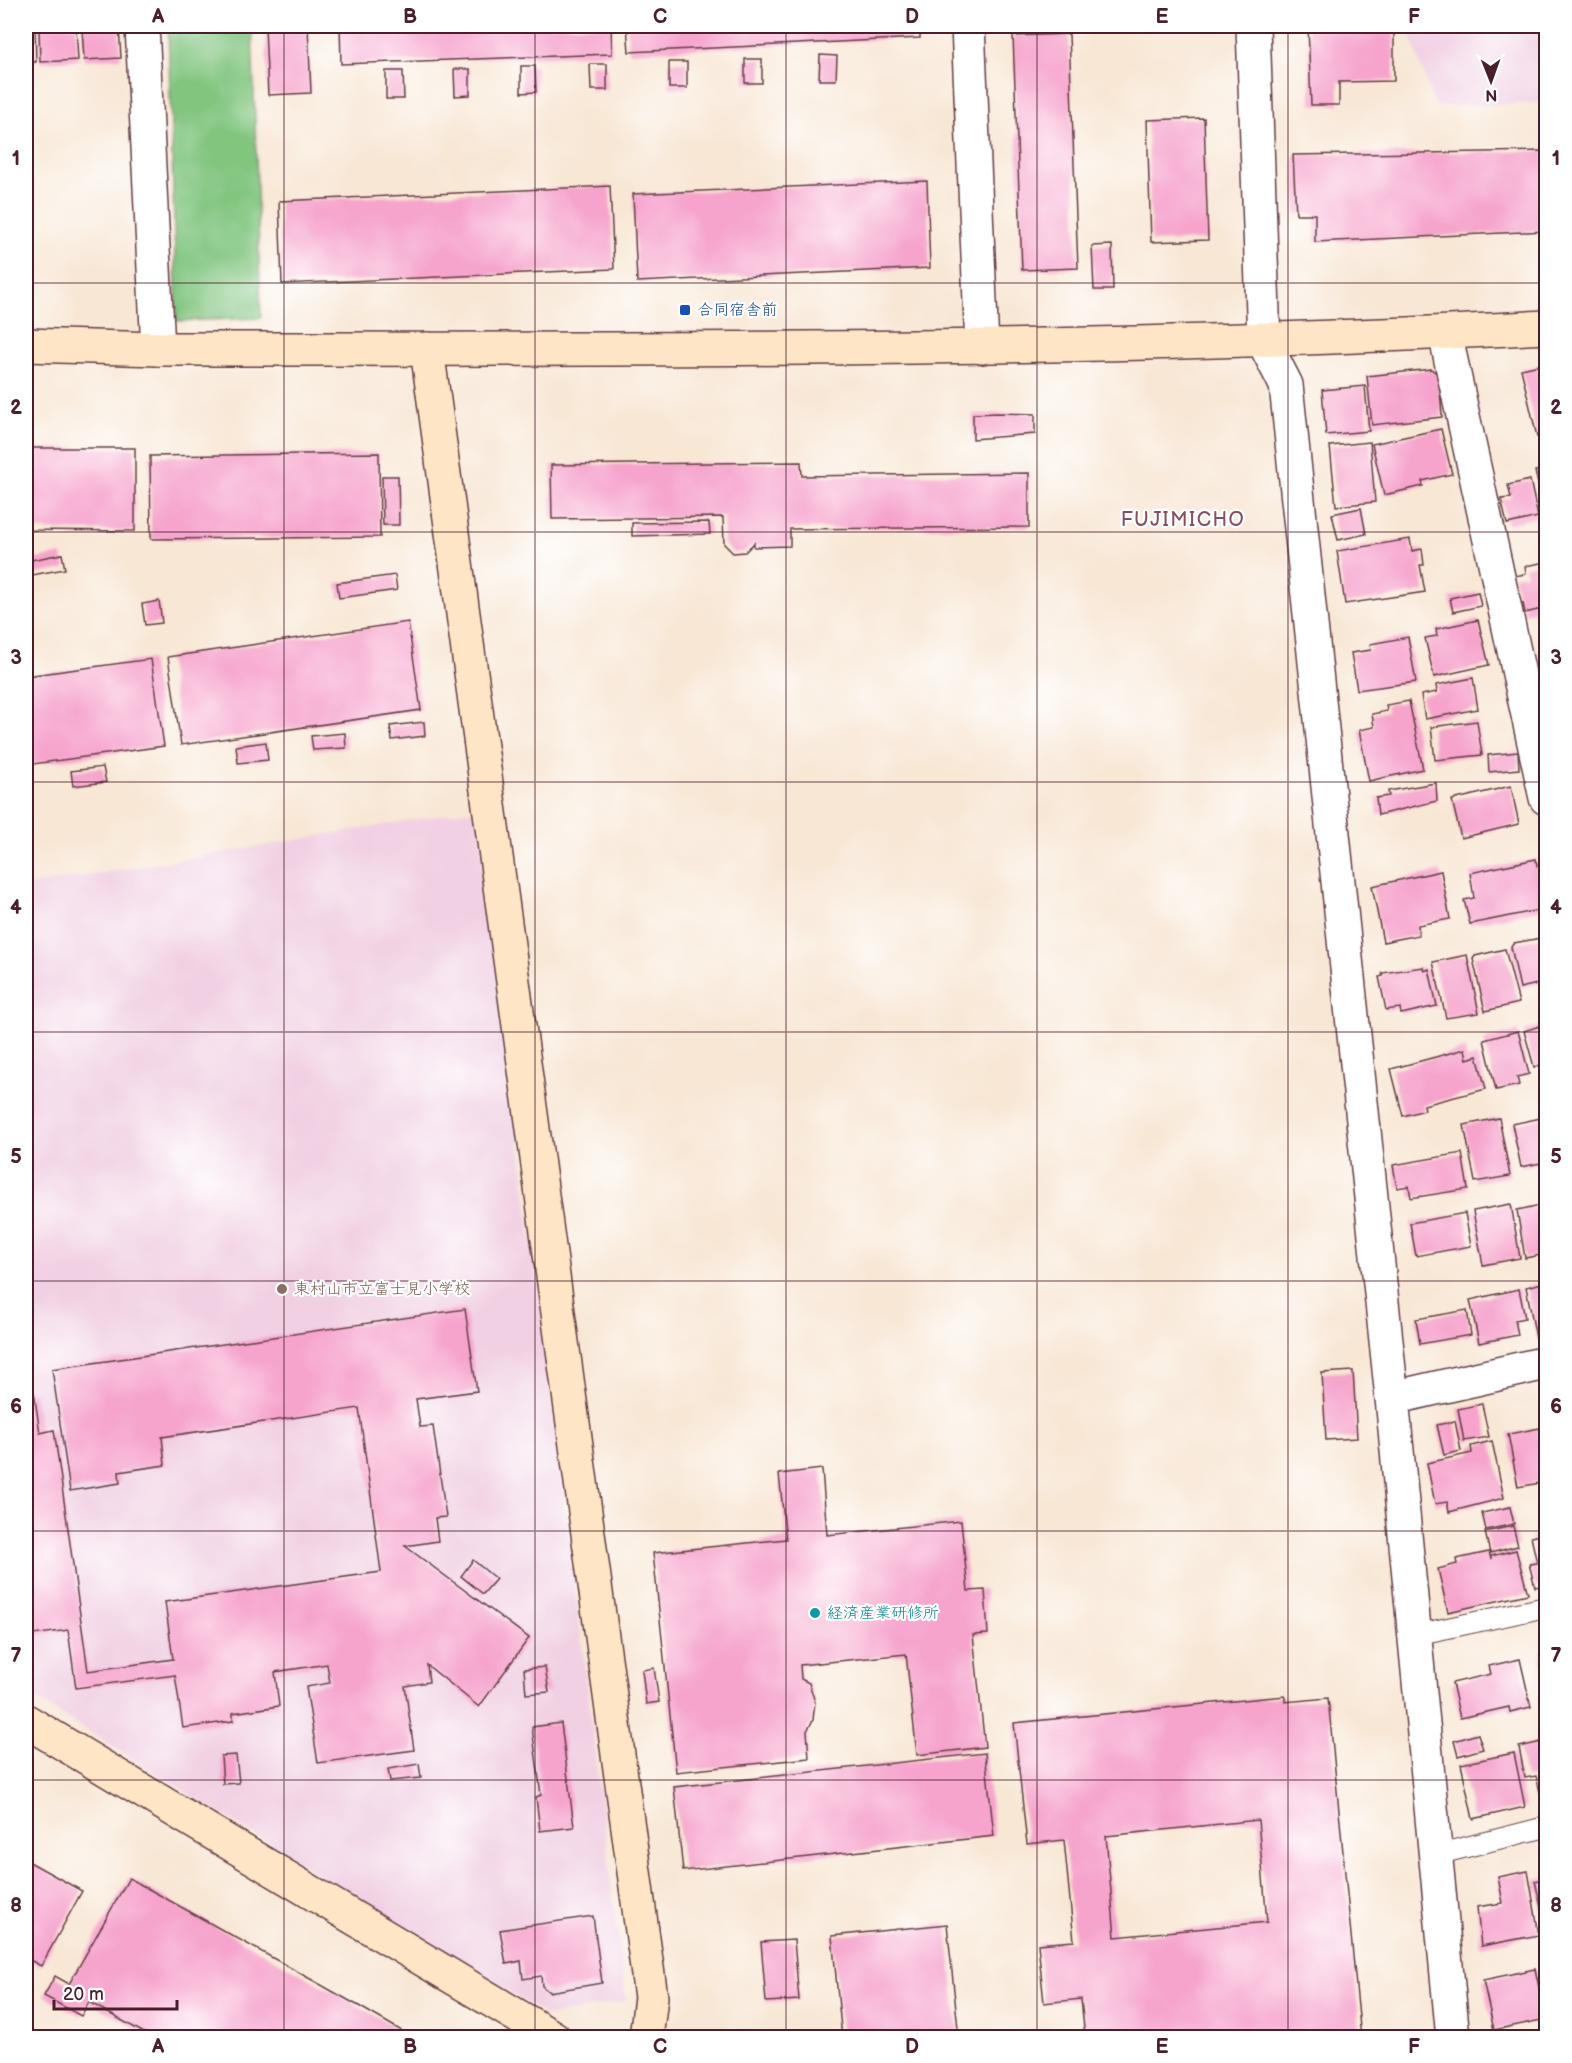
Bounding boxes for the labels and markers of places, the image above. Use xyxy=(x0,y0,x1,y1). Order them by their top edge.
place label: 合同宿舎前 xyxy=(697,301,777,320)
marker: 合同宿舎前 xyxy=(678,303,692,317)
place label: 東村山市立富士見小学校 xyxy=(294,1280,470,1299)
marker: 東村山市立富士見小学校 xyxy=(275,1282,289,1296)
place label: 経済産業研修所 xyxy=(827,1604,939,1623)
marker: 経済産業研修所 xyxy=(808,1606,822,1620)

